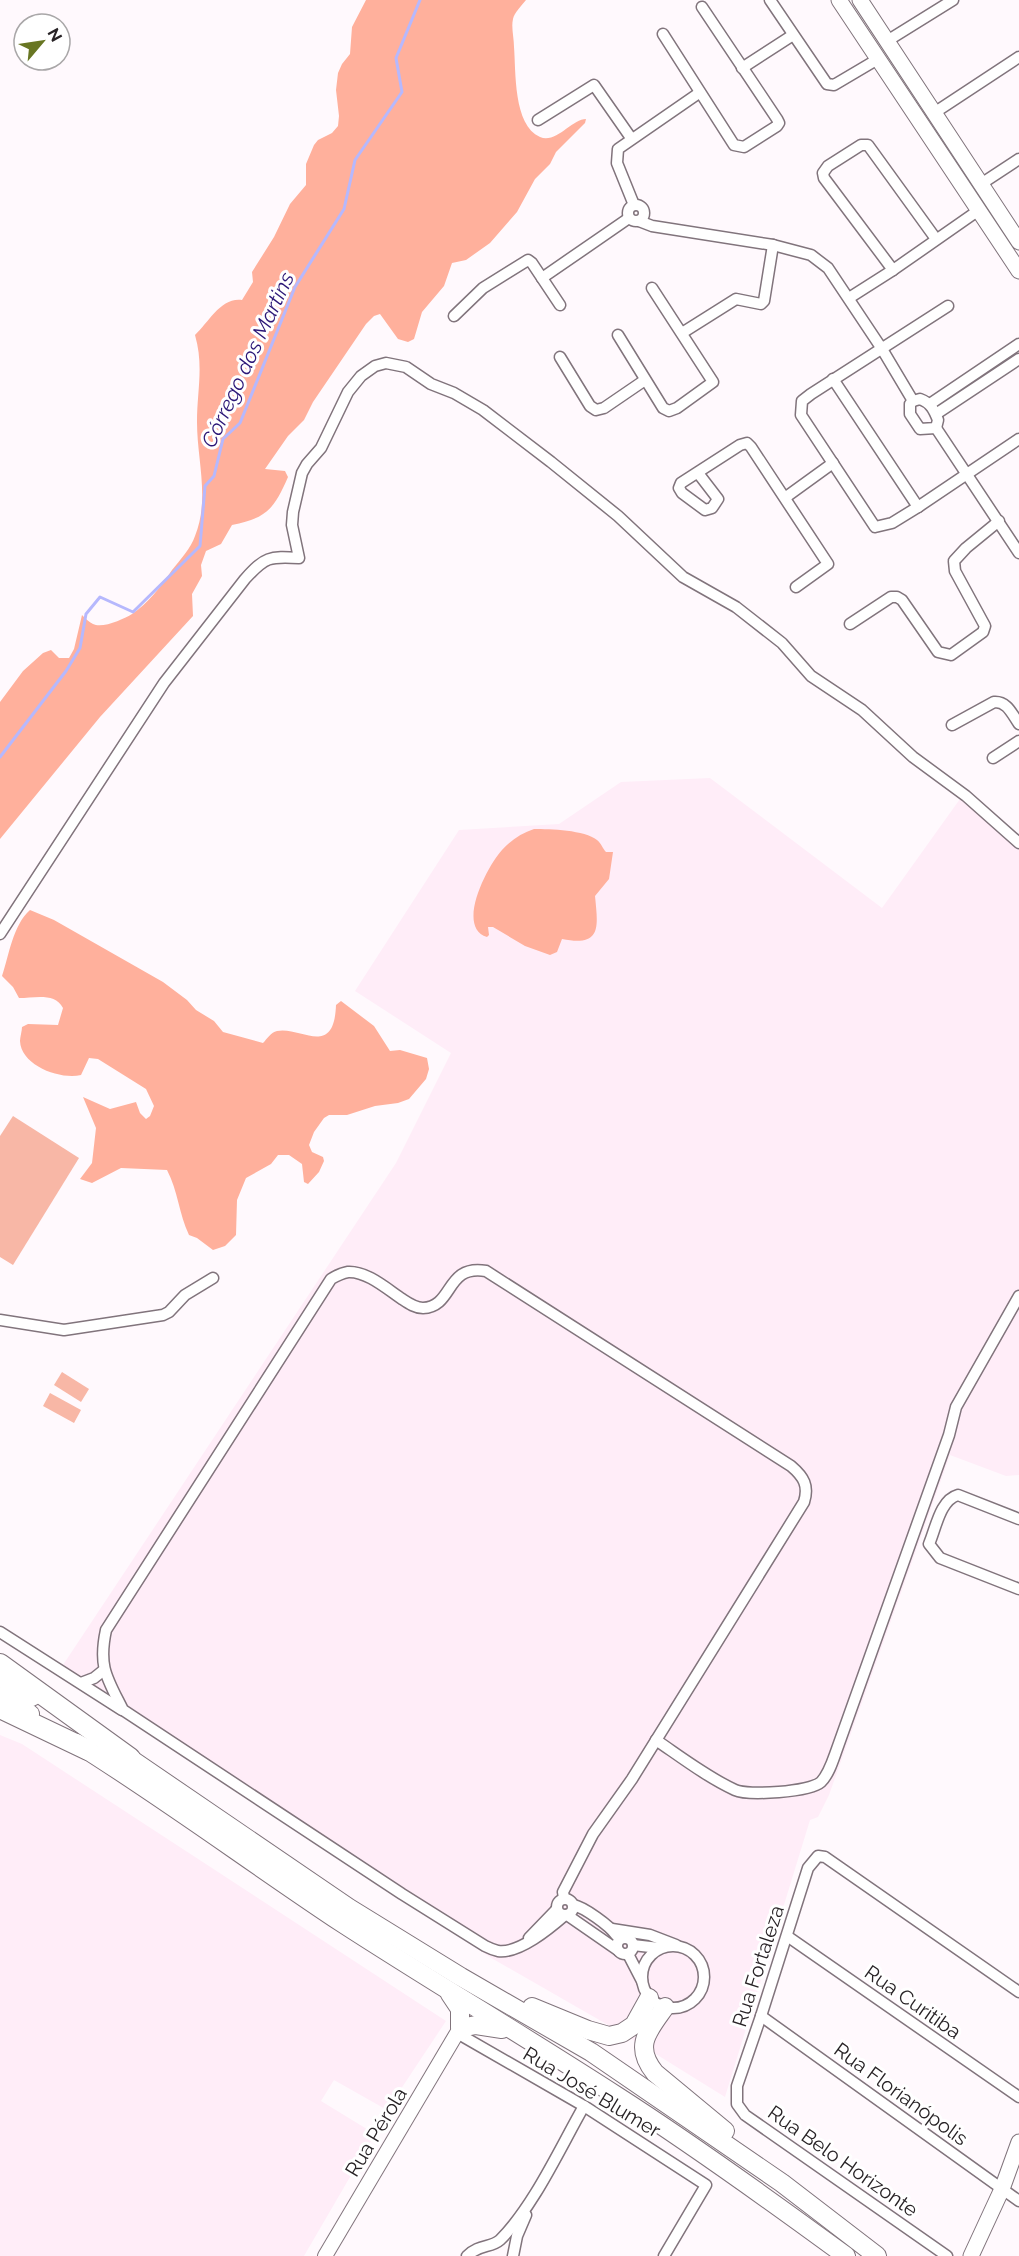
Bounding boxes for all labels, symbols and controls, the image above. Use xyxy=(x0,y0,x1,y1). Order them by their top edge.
north arrow xyxy=(12,12,72,72)
text: N xyxy=(43,25,66,45)
water label: Córrego dos Martins xyxy=(196,268,299,451)
street label: Rua Fortaleza xyxy=(727,1902,789,2030)
street label: Rua Curitiba xyxy=(860,1960,966,2044)
street label: Rua Florianópolis xyxy=(829,2037,973,2151)
street label: Rua José Blumer xyxy=(519,2042,665,2142)
street label: Rua Pérola xyxy=(340,2083,412,2181)
street label: Rua Belo Horizonte xyxy=(763,2100,923,2222)

